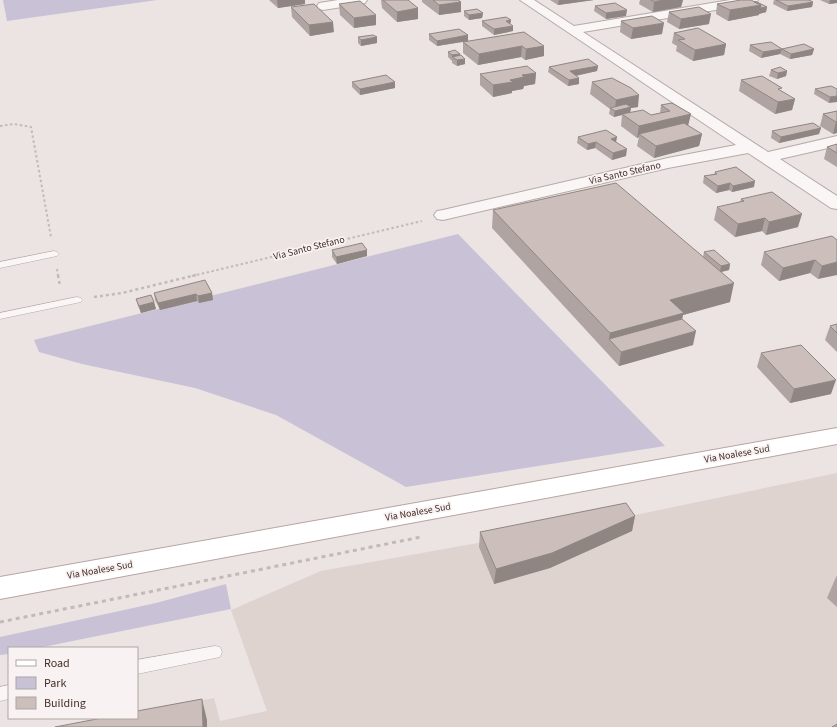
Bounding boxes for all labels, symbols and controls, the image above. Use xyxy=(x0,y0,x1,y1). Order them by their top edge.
street label: Via Santo Stefano xyxy=(588,158,662,188)
street label: Via Santo Stefano xyxy=(272,232,346,264)
street label: Via Noalese Sud xyxy=(703,441,771,467)
street label: Via Noalese Sud xyxy=(384,499,452,525)
street label: Via Noalese Sud xyxy=(66,557,134,583)
legend xyxy=(8,647,138,719)
text: Road xyxy=(44,655,70,672)
text: Park xyxy=(44,675,66,692)
text: Building xyxy=(44,695,86,712)

